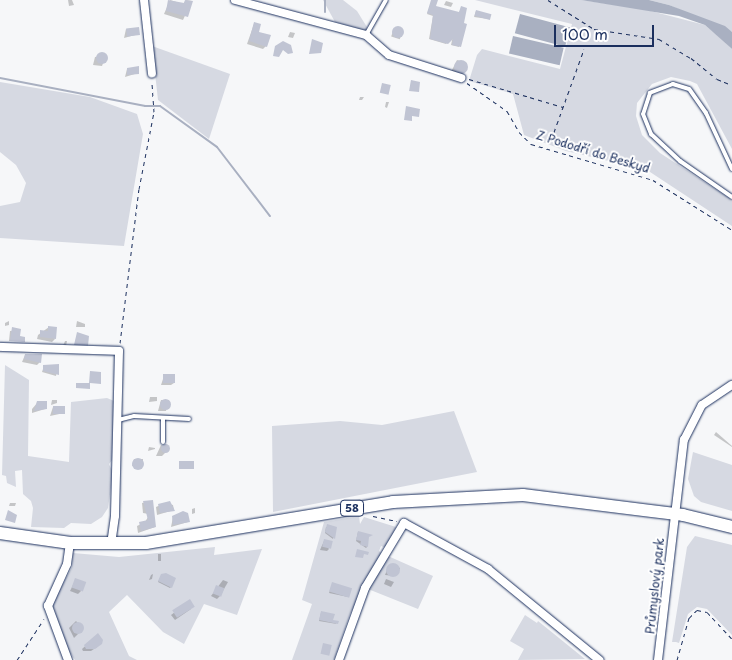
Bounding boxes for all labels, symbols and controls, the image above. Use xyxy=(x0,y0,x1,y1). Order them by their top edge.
scale bar xyxy=(557,15,657,47)
text: 100 m xyxy=(562,22,608,45)
street label: Z Pododří do Beskyd xyxy=(534,128,652,176)
road number: 58 xyxy=(340,499,364,516)
street label: Průmyslový park xyxy=(643,537,667,635)

